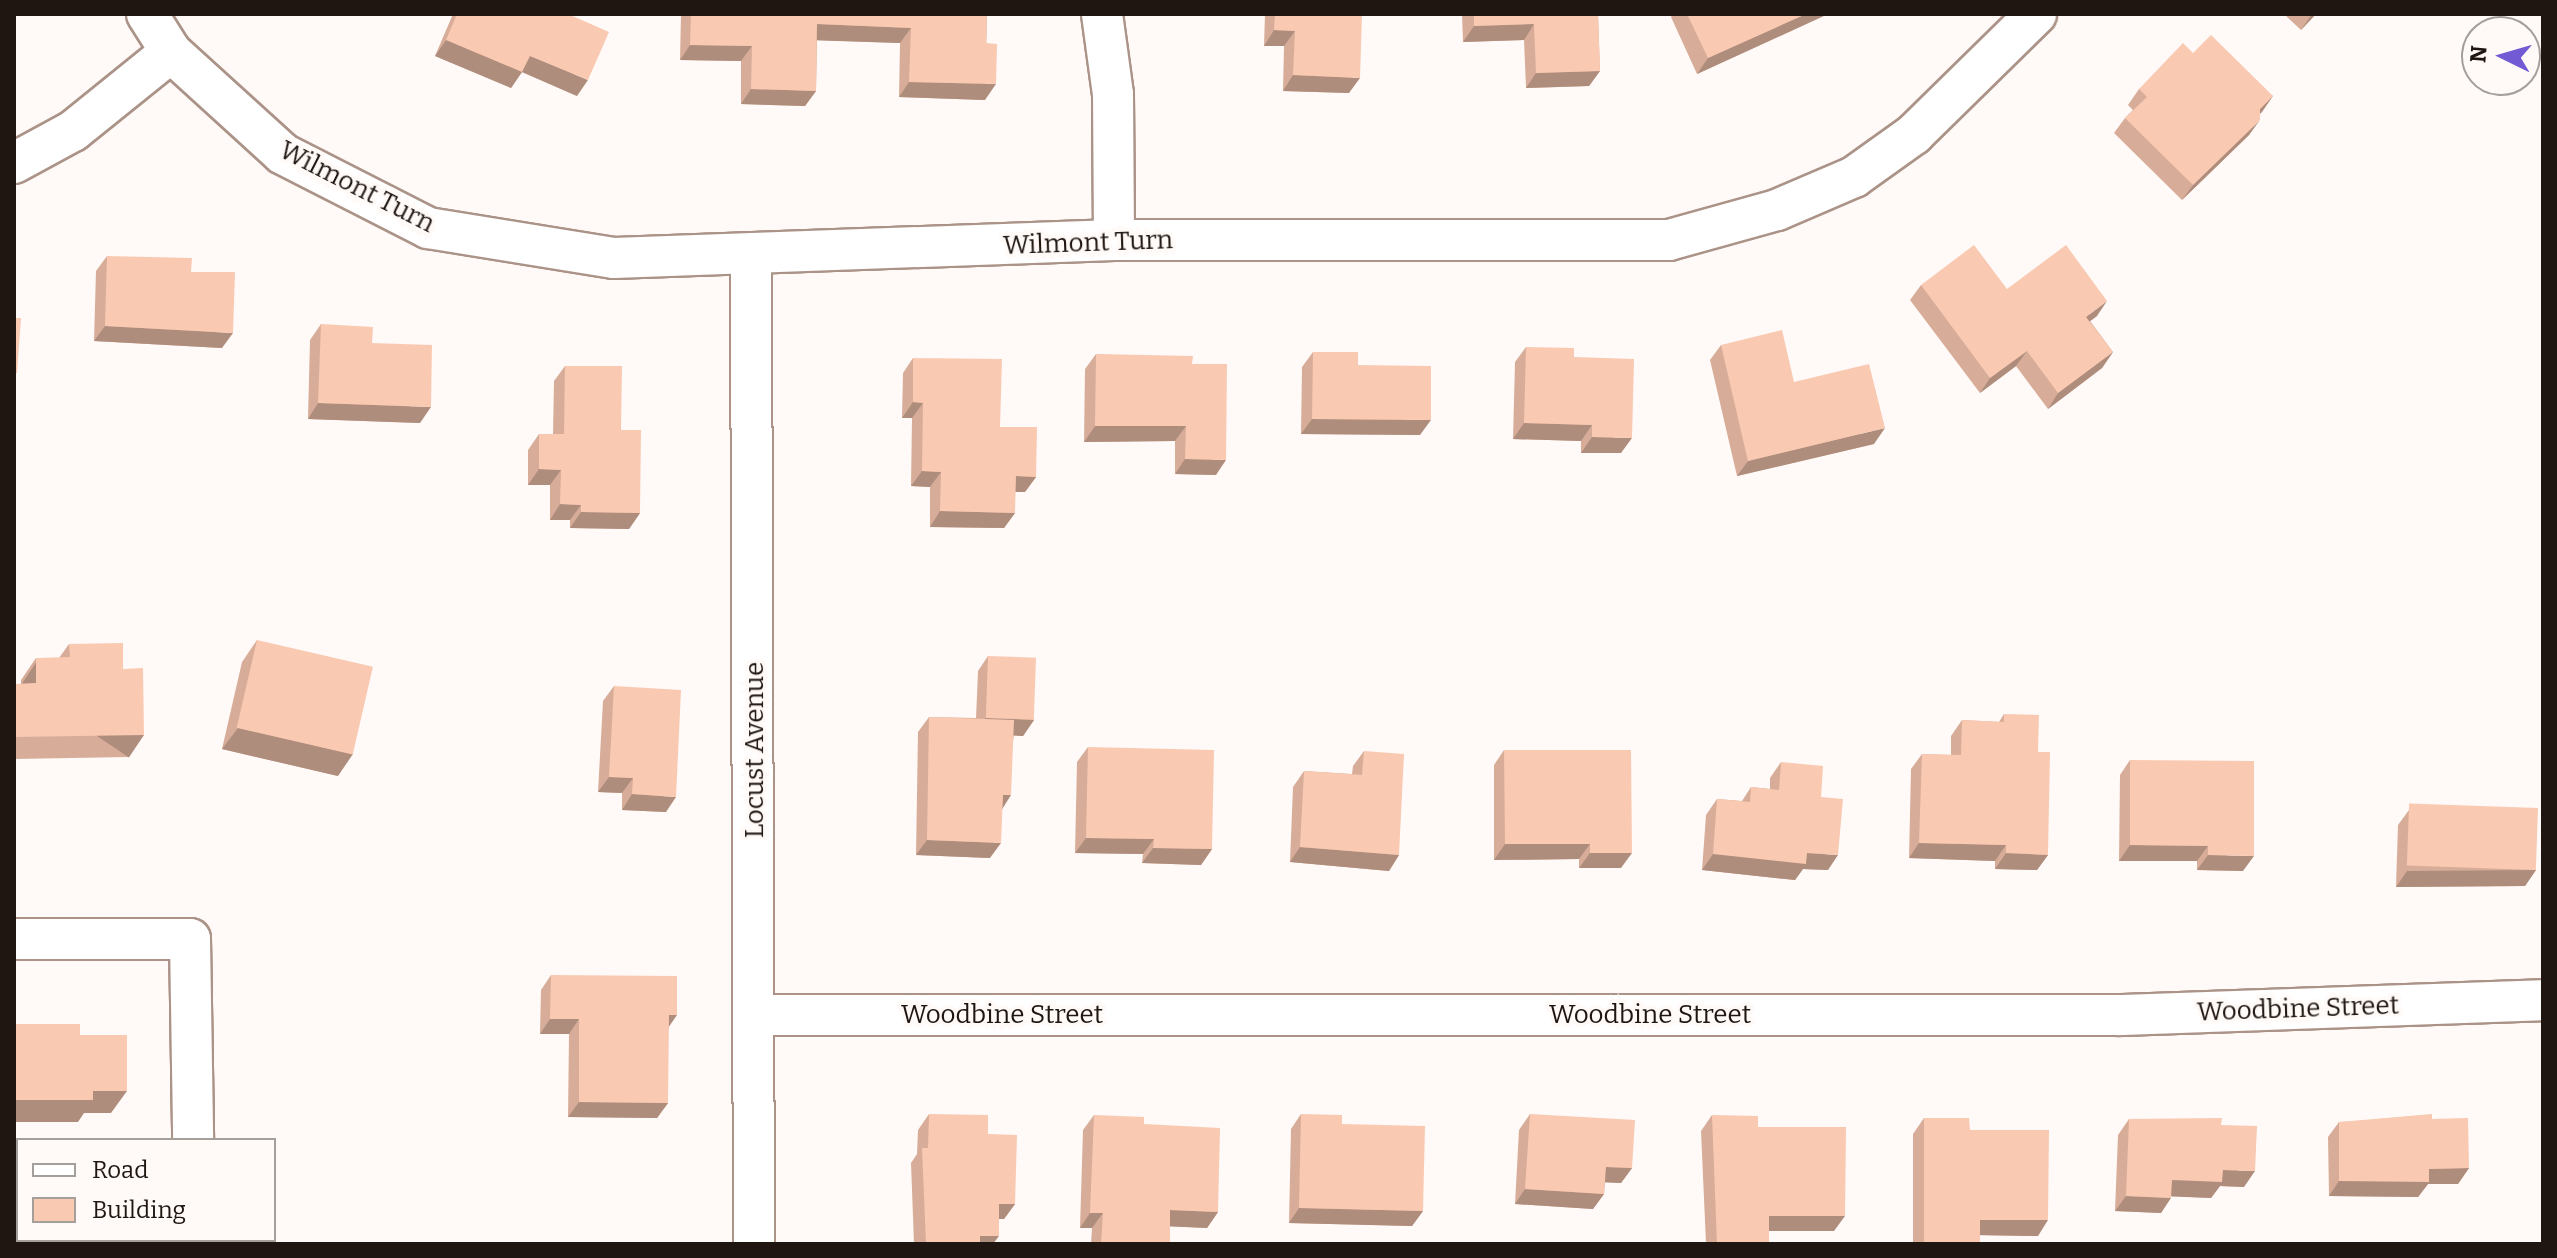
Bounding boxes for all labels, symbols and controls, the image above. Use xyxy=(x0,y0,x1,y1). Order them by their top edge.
north arrow xyxy=(2461,16,2541,96)
text: N xyxy=(2464,44,2493,64)
street label: Wilmont Turn xyxy=(274,135,440,239)
street label: Wilmont Turn xyxy=(1003,224,1173,262)
street label: Locust Avenue xyxy=(739,662,771,838)
street label: Woodbine Street xyxy=(2196,990,2400,1028)
street label: Woodbine Street xyxy=(901,999,1103,1031)
street label: Woodbine Street xyxy=(1549,999,1751,1031)
legend xyxy=(16,1138,276,1242)
text: Road xyxy=(92,1156,148,1184)
text: Building xyxy=(92,1196,186,1224)

